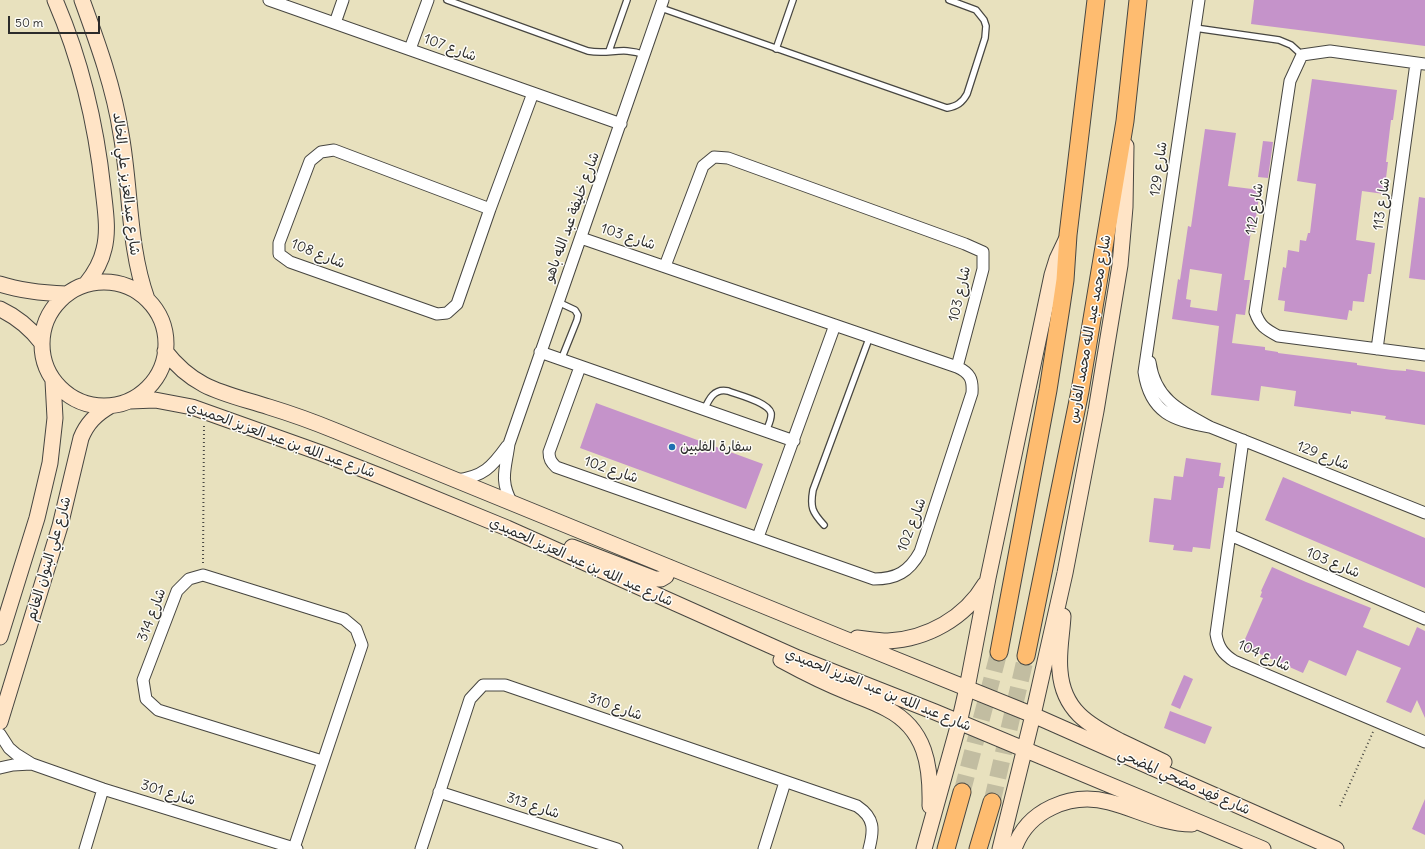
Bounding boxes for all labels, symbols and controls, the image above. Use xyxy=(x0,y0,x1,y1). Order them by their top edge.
scale bar xyxy=(10,8,102,34)
text: 50 m xyxy=(15,15,43,30)
street label: شارع 107 xyxy=(421,31,479,65)
street label: شارع عبدالعزيز علي الخالد xyxy=(109,111,143,257)
street label: شارع 129 xyxy=(1147,141,1171,197)
street label: شارع خليفة عبد الله باهو xyxy=(541,150,603,284)
street label: شارع 113 xyxy=(1370,177,1394,231)
street label: شارع 112 xyxy=(1243,182,1267,236)
street label: شارع 103 xyxy=(599,220,657,254)
street label: شارع محمد عبد الله محمد الفارس xyxy=(1065,233,1115,425)
street label: شارع 108 xyxy=(289,236,347,272)
street label: شارع 103 xyxy=(945,265,975,323)
street label: شارع عبد الله بن عبد العزيز الحميدي xyxy=(185,398,377,482)
street label: شارع 129 xyxy=(1294,438,1352,474)
place label: سفارة الفلبين xyxy=(680,439,752,455)
marker: سفارة الفلبين xyxy=(667,442,677,452)
street label: شارع 102 xyxy=(582,453,640,487)
street label: شارع علي البنوان الغانم xyxy=(23,495,75,623)
street label: شارع 102 xyxy=(894,496,930,554)
street label: شارع عبد الله بن عبد العزيز الحميدي xyxy=(487,514,675,610)
street label: شارع 103 xyxy=(1304,544,1362,582)
street label: شارع 314 xyxy=(134,586,170,644)
street label: شارع 104 xyxy=(1235,636,1293,676)
street label: شارع عبد الله بن عبد العزيز الحميدي xyxy=(783,645,973,735)
street label: شارع 310 xyxy=(586,690,644,724)
street label: شارع فهد مضحي المضحي xyxy=(1115,745,1253,819)
street label: شارع 301 xyxy=(139,777,197,809)
street label: شارع 313 xyxy=(504,790,562,822)

